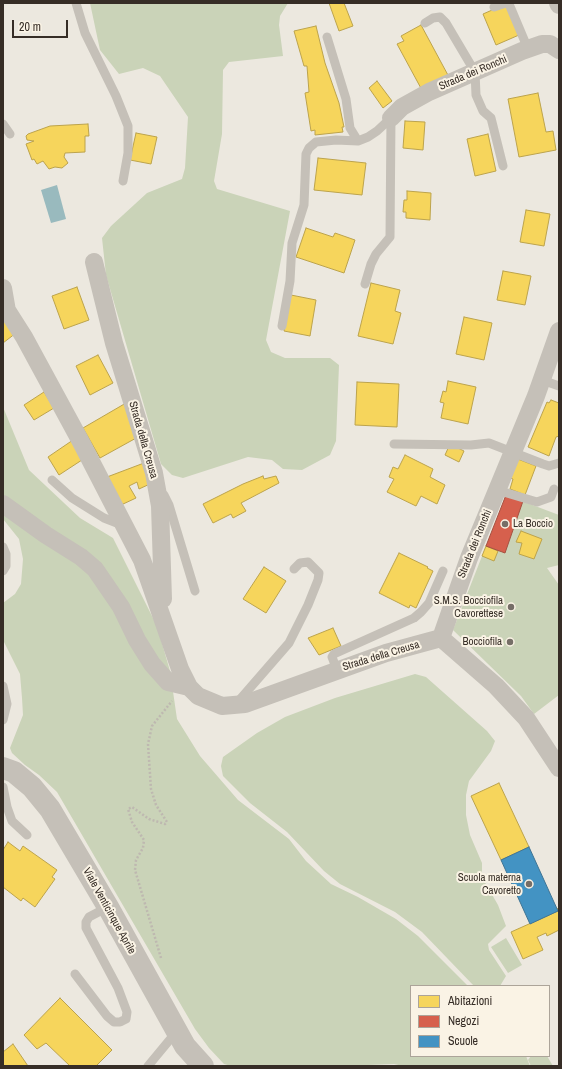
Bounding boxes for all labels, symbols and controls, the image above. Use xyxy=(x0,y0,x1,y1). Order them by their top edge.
scale bar xyxy=(14,12,70,38)
text: 20 m xyxy=(19,19,41,35)
street label: Strada dei Ronchi xyxy=(437,53,509,93)
street label: Strada della Creusa xyxy=(126,400,160,480)
street label: Strada dei Ronchi xyxy=(455,508,495,580)
place label: La Boccio xyxy=(513,517,553,531)
marker: La Boccio xyxy=(500,519,510,529)
place label: S.M.S. Bocciofila Cavorettese xyxy=(434,594,503,620)
marker: S.M.S. Bocciofila Cavorettese xyxy=(506,602,516,612)
place label: Bocciofila xyxy=(462,635,502,649)
marker: Bocciofila xyxy=(505,637,515,647)
street label: Strada della Creusa xyxy=(341,638,421,674)
street label: Viale Venticinque Aprile xyxy=(80,866,138,956)
place label: Scuola materna Cavoretto xyxy=(458,871,521,897)
marker: Scuola materna Cavoretto xyxy=(524,879,534,889)
legend xyxy=(410,985,550,1057)
text: Abitazioni xyxy=(448,993,492,1009)
text: Negozi xyxy=(448,1013,479,1029)
text: Scuole xyxy=(448,1033,478,1049)

